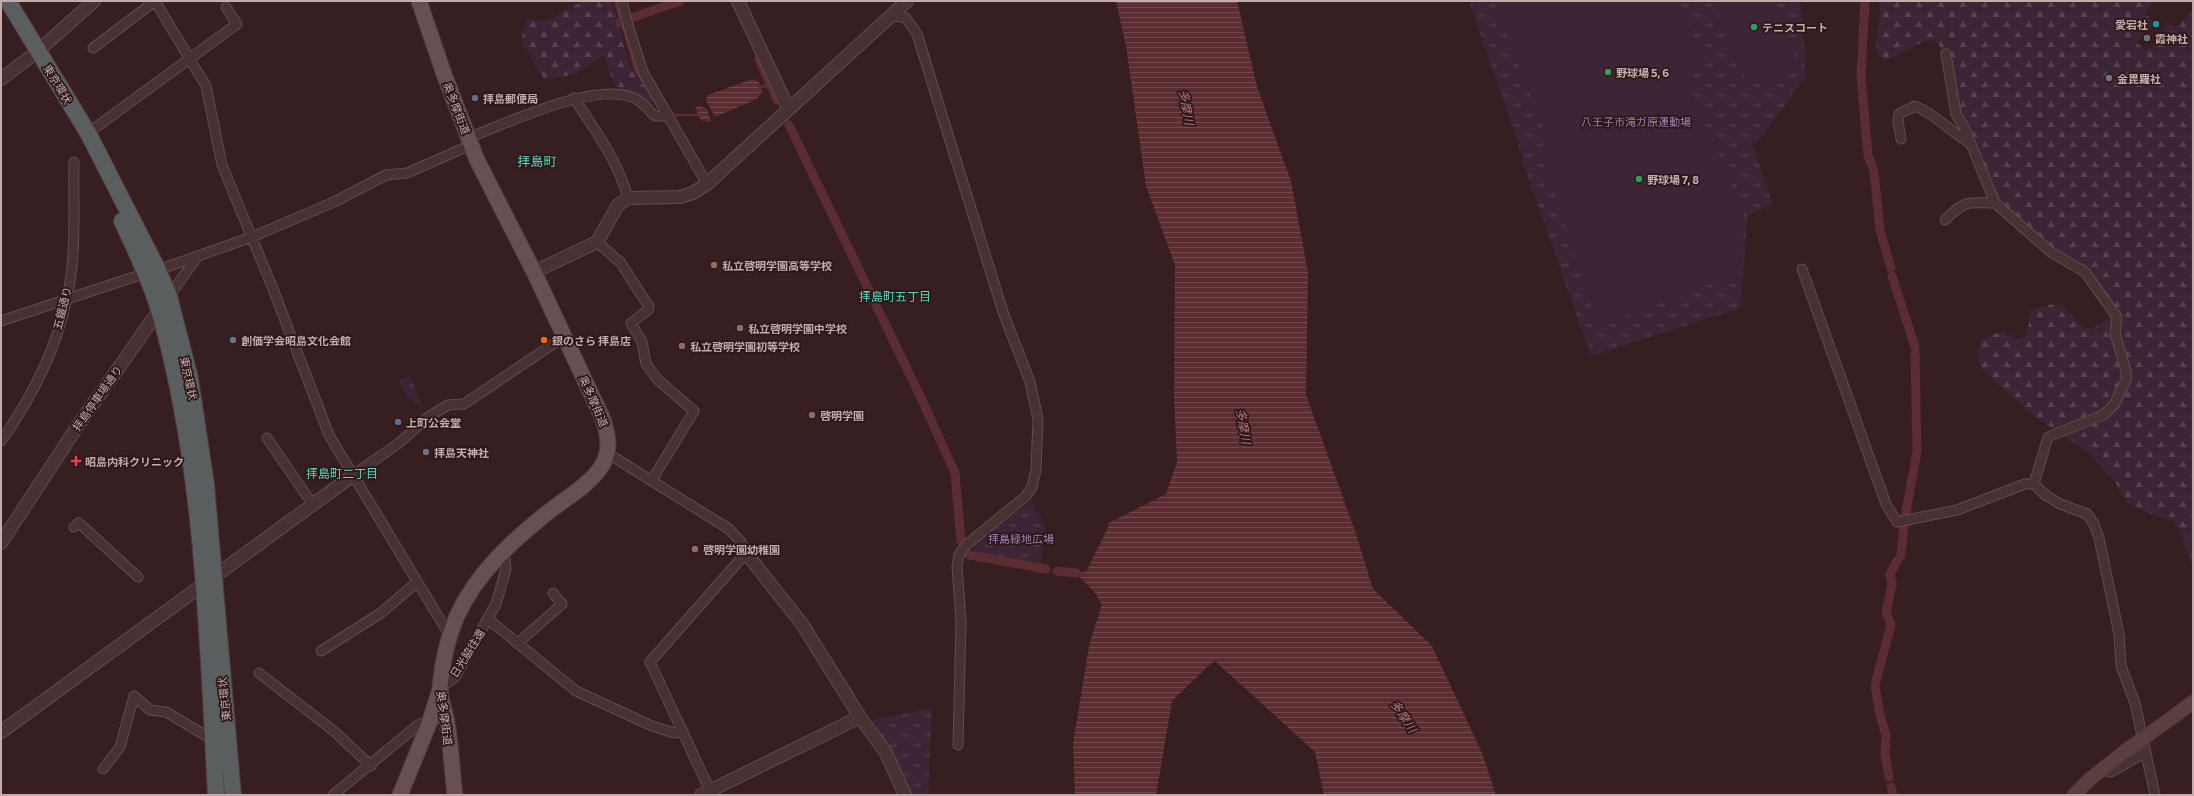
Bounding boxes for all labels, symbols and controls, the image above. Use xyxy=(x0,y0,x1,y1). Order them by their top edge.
place label: 愛宕社 xyxy=(2115,18,2148,31)
marker: 愛宕社 xyxy=(2151,19,2161,29)
place label: テニスコート xyxy=(1762,21,1828,34)
marker: テニスコート xyxy=(1749,22,1759,32)
place label: 霞神社 xyxy=(2155,32,2188,45)
marker: 霞神社 xyxy=(2142,33,2152,43)
street label: 東京環状 xyxy=(41,62,75,107)
place label: 野球場 5, 6 xyxy=(1616,66,1669,79)
marker: 野球場 5, 6 xyxy=(1603,67,1613,77)
place label: 金毘羅社 xyxy=(2117,72,2161,85)
marker: 金毘羅社 xyxy=(2104,73,2114,83)
street label: 奥多摩街道 xyxy=(441,80,473,136)
water label: 多摩川 xyxy=(1177,88,1197,128)
place label: 拝島郵便局 xyxy=(483,92,538,105)
marker: 拝島郵便局 xyxy=(470,93,480,103)
park label: 八王子市滝ガ原運動場 xyxy=(1581,115,1691,128)
district label: 拝島町 xyxy=(517,153,557,169)
place label: 野球場 7, 8 xyxy=(1647,173,1699,186)
marker: 野球場 7, 8 xyxy=(1634,174,1644,184)
place label: 私立啓明学園高等学校 xyxy=(722,259,832,272)
marker: 私立啓明学園高等学校 xyxy=(709,260,719,270)
street label: 五鐵通り xyxy=(50,285,74,331)
district label: 拝島町五丁目 xyxy=(859,289,931,303)
place label: 私立啓明学園中学校 xyxy=(748,322,847,335)
marker: 私立啓明学園中学校 xyxy=(735,323,745,333)
place label: 創価学会昭島文化会館 xyxy=(241,334,351,347)
place label: 銀のさら 拝島店 xyxy=(552,334,631,347)
marker: 創価学会昭島文化会館 xyxy=(228,335,238,345)
marker: 銀のさら 拝島店 xyxy=(539,335,549,345)
place label: 私立啓明学園初等学校 xyxy=(690,340,800,353)
marker: 私立啓明学園初等学校 xyxy=(677,341,687,351)
street label: 東京環状 xyxy=(178,355,200,402)
street label: 拝島停車場通り xyxy=(70,363,124,433)
street label: 奥多摩街道 xyxy=(577,373,611,429)
water label: 多摩川 xyxy=(1234,407,1254,447)
place label: 啓明学園 xyxy=(820,409,864,422)
marker: 啓明学園 xyxy=(807,410,817,420)
place label: 上町公会堂 xyxy=(406,416,461,429)
marker: 上町公会堂 xyxy=(393,417,403,427)
place label: 拝島天神社 xyxy=(434,446,489,459)
marker: 拝島天神社 xyxy=(421,447,431,457)
marker: 昭島内科クリニック xyxy=(70,455,82,467)
place label: 昭島内科クリニック xyxy=(85,455,184,468)
district label: 拝島町二丁目 xyxy=(306,466,378,480)
park label: 拝島緑地広場 xyxy=(988,532,1054,545)
place label: 啓明学園幼稚園 xyxy=(703,543,780,556)
marker: 啓明学園幼稚園 xyxy=(690,544,700,554)
street label: 日光脇往還 xyxy=(447,626,487,680)
street label: 東京環状 xyxy=(215,675,233,722)
street label: 奥多摩街道 xyxy=(435,690,455,746)
water label: 多摩川 xyxy=(1388,697,1421,736)

